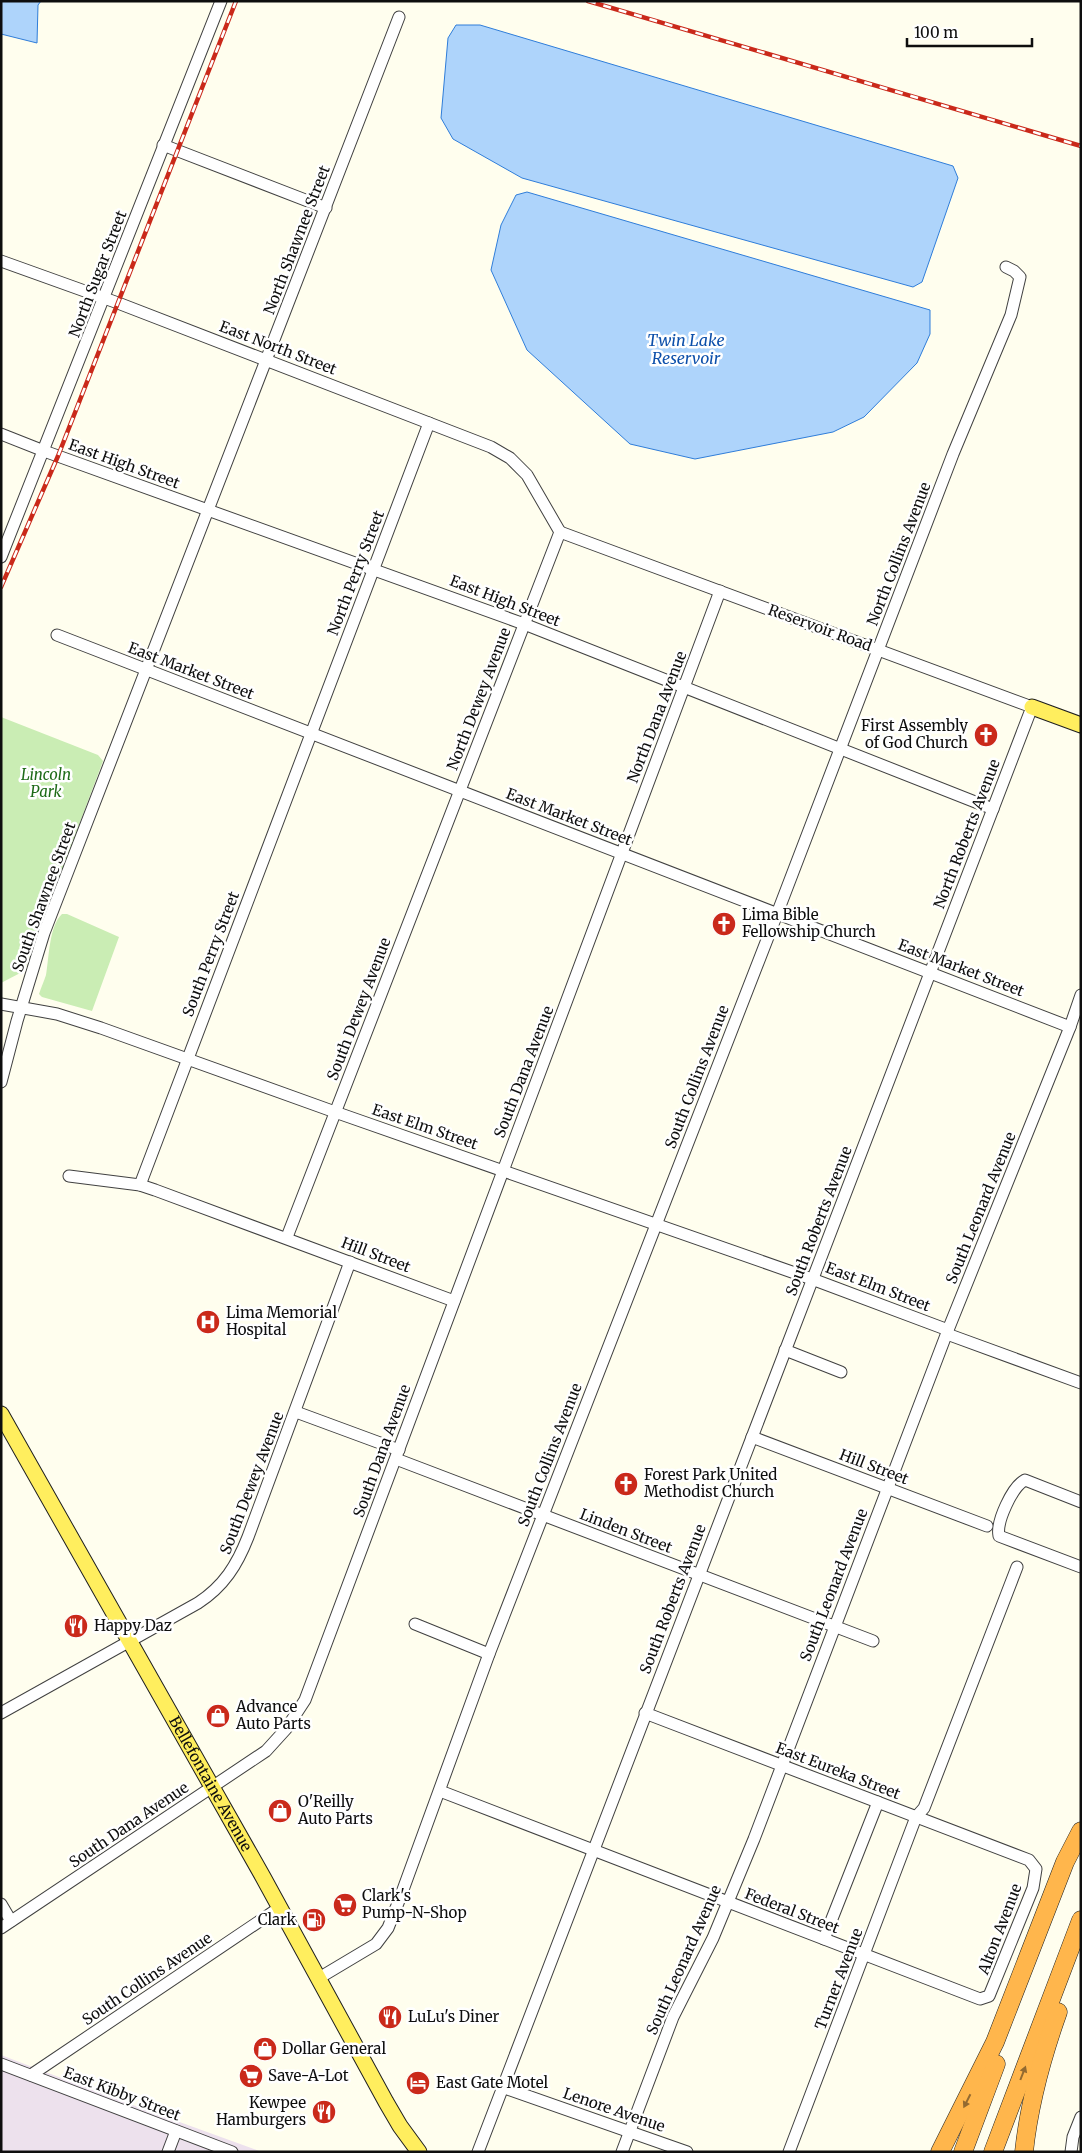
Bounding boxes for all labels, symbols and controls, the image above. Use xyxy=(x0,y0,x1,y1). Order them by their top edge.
scale bar xyxy=(907,15,1032,47)
text: 100 m xyxy=(914,23,958,42)
street label: North Shawnee Street xyxy=(259,162,334,317)
street label: North Sugar Street xyxy=(65,208,131,340)
street label: East North Street xyxy=(217,316,340,379)
water label: Twin Lake Reservoir xyxy=(647,330,725,368)
street label: East High Street xyxy=(66,435,182,492)
street label: North Collins Avenue xyxy=(862,479,935,628)
street label: North Perry Street xyxy=(323,507,388,638)
street label: East High Street xyxy=(447,571,563,630)
street label: Reservoir Road xyxy=(766,600,875,655)
street label: North Dewey Avenue xyxy=(443,625,515,773)
street label: East Market Street xyxy=(125,638,257,703)
street label: North Dana Avenue xyxy=(623,648,690,785)
place label: First Assembly of God Church xyxy=(861,716,968,752)
church icon: First Assembly of God Church xyxy=(973,722,999,748)
street label: North Roberts Avenue xyxy=(929,756,1004,911)
park label: Lincoln Park xyxy=(21,765,71,801)
street label: East Market Street xyxy=(503,784,635,849)
street label: South Shawnee Street xyxy=(8,819,80,974)
street label: South Perry Street xyxy=(178,888,243,1019)
place label: Lima Bible Fellowship Church xyxy=(742,905,876,941)
church icon: Lima Bible Fellowship Church xyxy=(711,911,737,937)
street label: South Dewey Avenue xyxy=(323,935,395,1083)
street label: East Market Street xyxy=(895,935,1027,1000)
street label: South Collins Avenue xyxy=(660,1002,733,1151)
street label: South Dana Avenue xyxy=(490,1003,558,1141)
street label: East Elm Street xyxy=(370,1100,481,1154)
street label: South Leonard Avenue xyxy=(941,1129,1020,1287)
street label: South Roberts Avenue xyxy=(781,1143,856,1298)
street label: Hill Street xyxy=(339,1233,414,1276)
street label: East Elm Street xyxy=(823,1258,933,1315)
place label: Lima Memorial Hospital xyxy=(226,1303,337,1339)
hospital icon: Lima Memorial Hospital xyxy=(195,1309,221,1335)
street label: South Collins Avenue xyxy=(513,1380,586,1529)
street label: South Dana Avenue xyxy=(349,1382,414,1520)
street label: South Dewey Avenue xyxy=(216,1409,288,1557)
street label: Hill Street xyxy=(837,1445,912,1488)
place label: Forest Park United Methodist Church xyxy=(644,1465,777,1501)
church icon: Forest Park United Methodist Church xyxy=(613,1471,639,1497)
street label: Linden Street xyxy=(577,1504,675,1557)
street label: South Leonard Avenue xyxy=(796,1506,872,1664)
street label: South Roberts Avenue xyxy=(635,1521,710,1676)
restaurant icon: Happy Daz xyxy=(63,1613,89,1639)
place label: Happy Daz xyxy=(94,1616,172,1635)
place label: Advance Auto Parts xyxy=(235,1697,311,1733)
shop icon: Advance Auto Parts xyxy=(205,1703,231,1729)
street label: Bellefontaine Avenue xyxy=(165,1713,257,1855)
street label: East Eureka Street xyxy=(773,1738,903,1803)
street label: South Dana Avenue xyxy=(65,1778,192,1872)
place label: O'Reilly Auto Parts xyxy=(297,1792,373,1828)
shop icon: O'Reilly Auto Parts xyxy=(267,1798,293,1824)
street label: Alton Avenue xyxy=(973,1881,1026,1978)
street label: South Leonard Avenue xyxy=(642,1882,725,2038)
street label: Federal Street xyxy=(742,1884,842,1937)
place label: Clark's Pump-N-Shop xyxy=(362,1886,467,1922)
supermarket icon: Clark's Pump-N-Shop xyxy=(332,1892,358,1918)
fuel station icon: Clark xyxy=(301,1907,327,1933)
place label: Clark xyxy=(258,1910,296,1929)
street label: Turner Avenue xyxy=(810,1925,867,2032)
street label: South Collins Avenue xyxy=(78,1928,215,2029)
restaurant icon: LuLu's Diner xyxy=(377,2004,403,2030)
place label: LuLu's Diner xyxy=(408,2007,500,2026)
shop icon: Dollar General xyxy=(252,2036,278,2062)
place label: Dollar General xyxy=(282,2039,386,2058)
street label: East Kibby Street xyxy=(61,2063,183,2125)
supermarket icon: Save-A-Lot xyxy=(238,2063,264,2089)
place label: Save-A-Lot xyxy=(268,2066,349,2085)
one-way arrow xyxy=(1020,2066,1027,2081)
hotel icon: East Gate Motel xyxy=(405,2070,431,2096)
place label: East Gate Motel xyxy=(436,2073,548,2092)
street label: Lenore Avenue xyxy=(561,2083,668,2136)
place label: Kewpee Hamburgers xyxy=(216,2093,306,2129)
one-way arrow xyxy=(962,2094,970,2108)
restaurant icon: Kewpee Hamburgers xyxy=(311,2099,337,2125)

